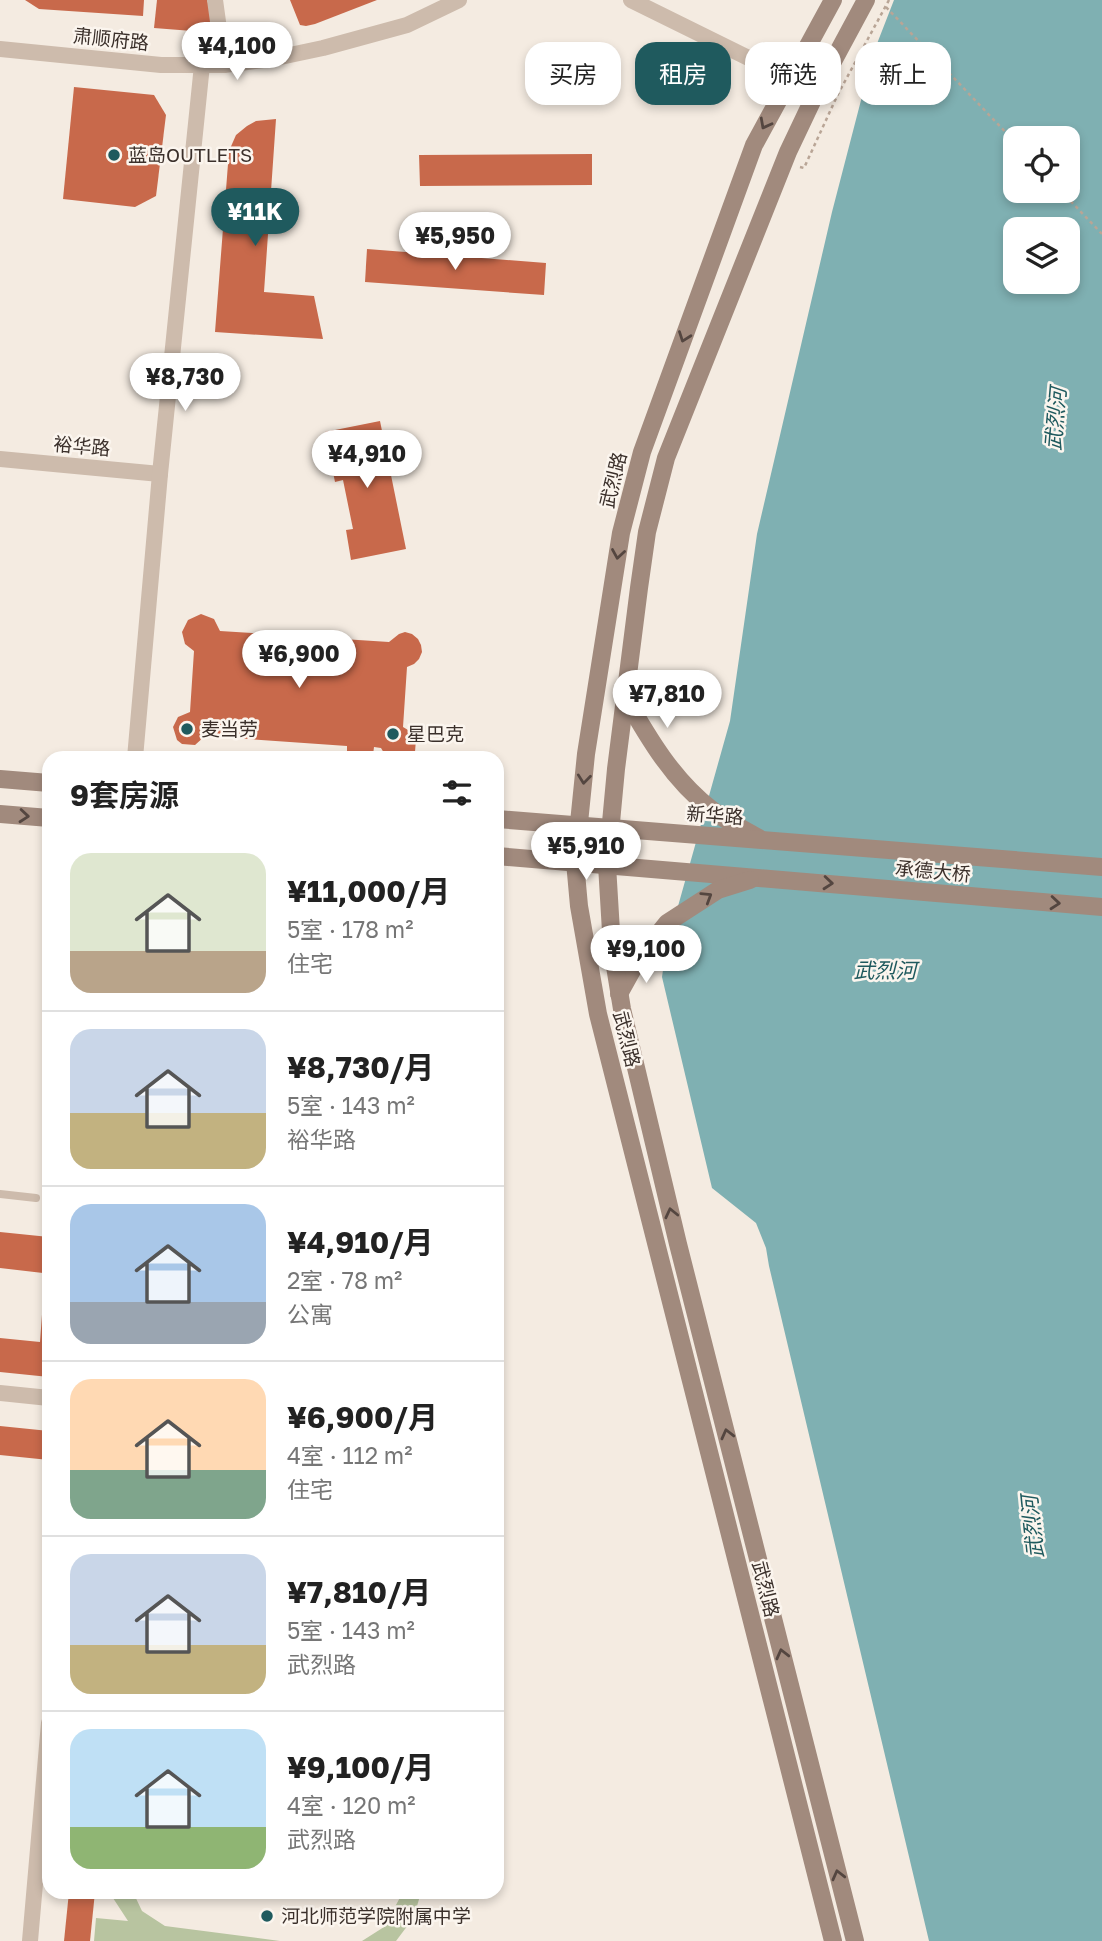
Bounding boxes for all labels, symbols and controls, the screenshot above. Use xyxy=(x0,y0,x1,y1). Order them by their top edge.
pin: ¥4,100 xyxy=(180,22,294,82)
street label: 肃顺府路 xyxy=(72,23,150,54)
text: ¥4,100 xyxy=(198,31,276,59)
chip: 买房 xyxy=(525,42,621,105)
chip: 租房 xyxy=(635,42,731,105)
chip: 筛选 xyxy=(745,42,841,105)
chip: 新上 xyxy=(855,42,951,105)
one-way arrow xyxy=(759,117,773,129)
map controls xyxy=(1003,126,1080,294)
button: locate xyxy=(1003,126,1080,203)
place label: 蓝岛OUTLETS xyxy=(128,143,252,166)
marker: 蓝岛OUTLETS xyxy=(106,147,122,163)
pin: ¥11K xyxy=(214,188,296,248)
text: ¥11K xyxy=(227,197,283,225)
pin: ¥5,950 xyxy=(398,212,512,272)
button: layers xyxy=(1003,217,1080,294)
text: ¥5,950 xyxy=(415,221,495,249)
one-way arrow xyxy=(678,330,692,342)
pin: ¥8,730 xyxy=(128,354,242,413)
text: ¥8,730 xyxy=(146,362,224,390)
water label: 武烈河 xyxy=(1039,382,1071,451)
pin: ¥4,910 xyxy=(310,430,424,490)
street label: 裕华路 xyxy=(53,432,111,459)
text: ¥4,910 xyxy=(328,439,406,467)
street label: 武烈路 xyxy=(594,449,631,510)
one-way arrow xyxy=(611,548,626,560)
pin: ¥6,900 xyxy=(242,630,356,690)
text: ¥6,900 xyxy=(258,639,340,667)
pin: ¥7,810 xyxy=(610,670,724,730)
text: ¥7,810 xyxy=(629,679,705,707)
place label: 麦当劳 xyxy=(201,717,258,740)
marker: 麦当劳 xyxy=(179,721,195,737)
place label: 星巴克 xyxy=(407,722,464,745)
marker: 星巴克 xyxy=(385,726,401,742)
one-way arrow xyxy=(577,773,592,784)
icon: filters xyxy=(438,774,476,812)
text: 9套房源 xyxy=(70,777,179,813)
street label: 新华路 xyxy=(686,801,744,828)
one-way arrow xyxy=(19,808,30,823)
pin: ¥5,910 xyxy=(529,822,643,882)
text: ¥5,910 xyxy=(547,831,625,859)
street label: 承德大桥 xyxy=(894,856,972,885)
text: ¥11,000/月 xyxy=(287,873,450,909)
one-way arrow xyxy=(823,875,834,890)
icon: home xyxy=(126,881,210,965)
one-way arrow xyxy=(700,893,713,906)
one-way arrow xyxy=(1049,895,1060,910)
text: 5室 · 178 m² xyxy=(287,915,414,943)
pin: ¥9,100 xyxy=(589,926,703,985)
text: ¥9,100 xyxy=(607,934,685,962)
text: 住宅 xyxy=(287,949,333,977)
water label: 武烈河 xyxy=(854,957,920,983)
street label: 武烈路 xyxy=(609,1008,646,1069)
text: ¥8,730/月 xyxy=(287,1049,434,1085)
icon: home xyxy=(126,1057,210,1141)
text: 5室 · 143 m² xyxy=(287,1091,415,1119)
text: 裕华路 xyxy=(287,1125,356,1153)
one-way arrow xyxy=(665,1207,679,1219)
text: ¥4,910/月 xyxy=(287,1224,434,1260)
icon: home xyxy=(126,1232,210,1316)
text: 2室 · 78 m² xyxy=(287,1266,402,1294)
text: 公寓 xyxy=(287,1300,333,1328)
text: ¥6,900/月 xyxy=(287,1399,438,1435)
icon: home xyxy=(126,1407,210,1491)
one-way arrow xyxy=(721,1428,735,1440)
text: 4室 · 112 m² xyxy=(287,1441,412,1469)
text: 住宅 xyxy=(287,1475,333,1503)
water label: 武烈河 xyxy=(1015,1490,1048,1560)
street label: 武烈路 xyxy=(748,1558,785,1619)
text: ¥7,810/月 xyxy=(287,1574,431,1610)
icon: home xyxy=(126,1582,210,1666)
text: 5室 · 143 m² xyxy=(287,1616,415,1644)
one-way arrow xyxy=(776,1648,791,1660)
text: 武烈路 xyxy=(287,1650,356,1678)
text: ¥9,100/月 xyxy=(287,1749,434,1785)
icon: home xyxy=(126,1757,210,1841)
text: 4室 · 120 m² xyxy=(287,1791,416,1819)
text: 武烈路 xyxy=(287,1825,356,1853)
one-way arrow xyxy=(832,1869,846,1881)
place label: 河北师范学院附属中学 xyxy=(281,1904,471,1927)
marker: 河北师范学院附属中学 xyxy=(259,1908,275,1924)

